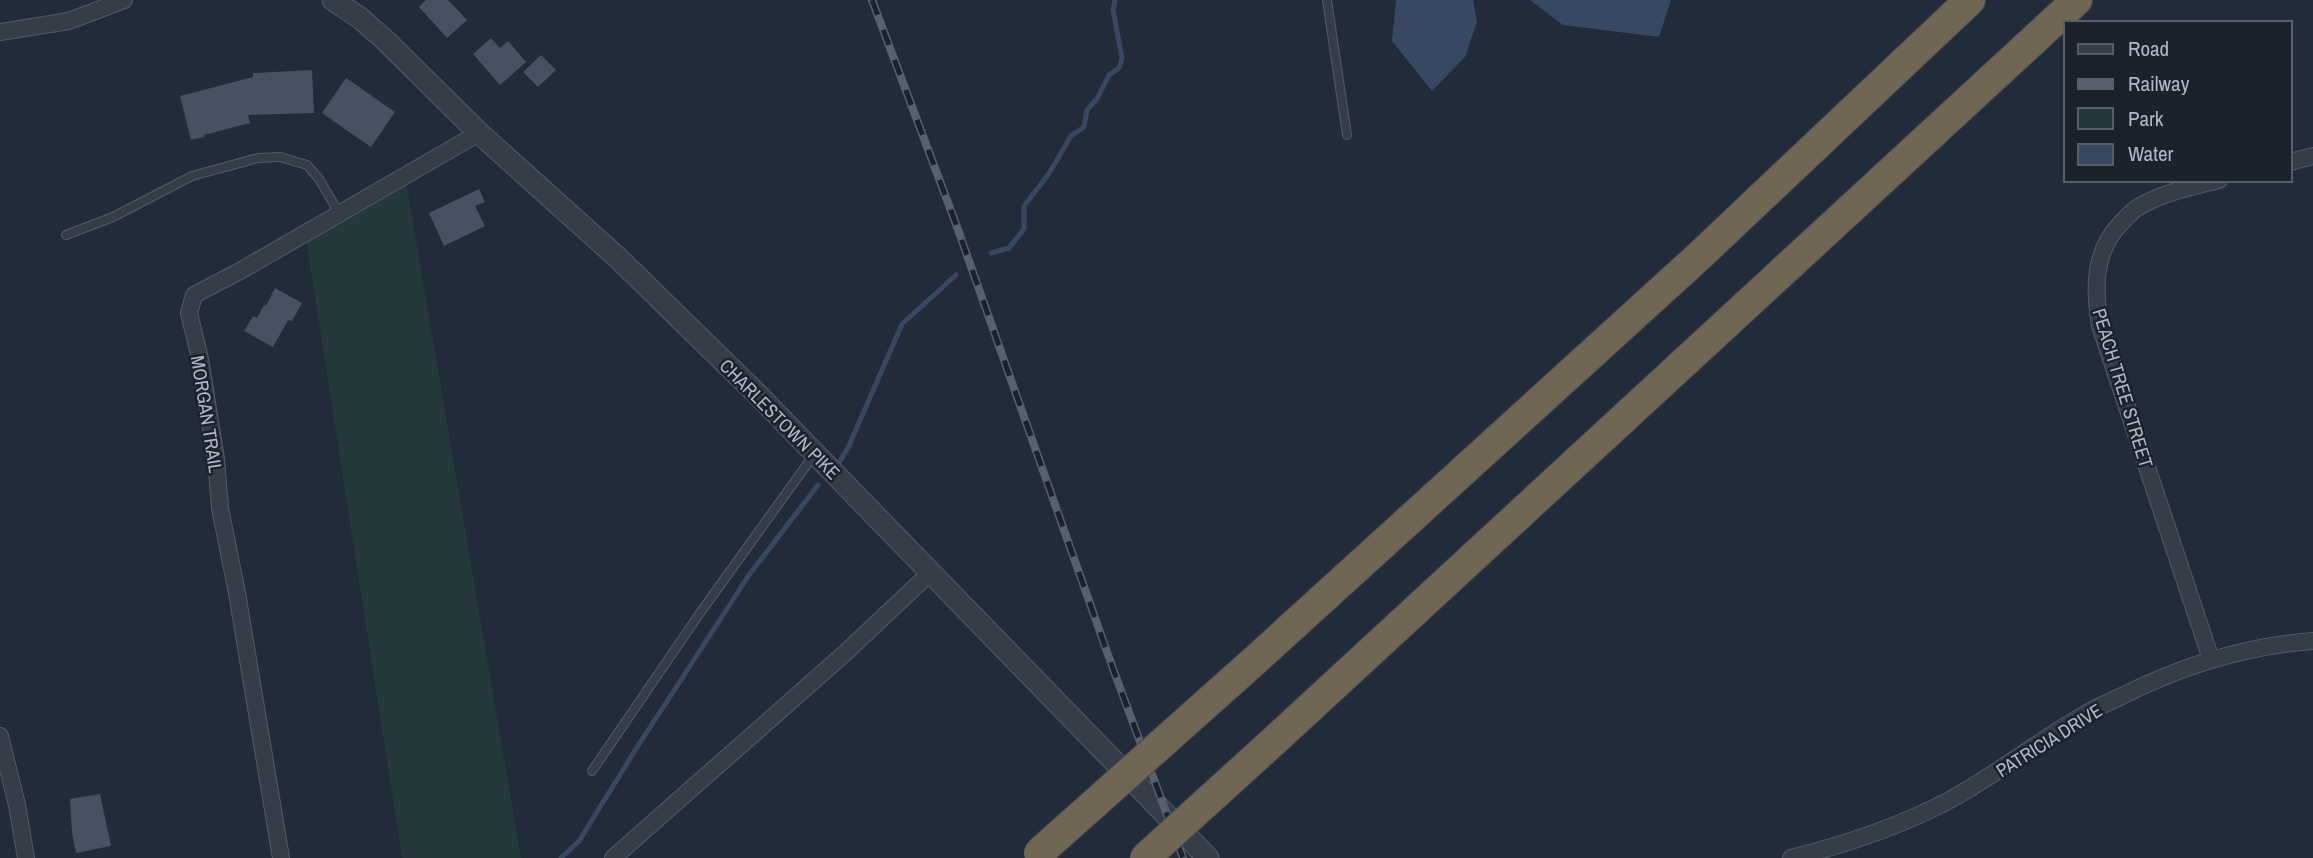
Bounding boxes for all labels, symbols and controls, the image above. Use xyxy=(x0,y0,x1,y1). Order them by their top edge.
legend xyxy=(2064,21,2292,182)
text: Road xyxy=(2128,34,2169,63)
text: Railway xyxy=(2128,69,2190,98)
text: Park xyxy=(2128,104,2164,133)
text: Water xyxy=(2128,139,2174,168)
street label: PEACH TREE STREET xyxy=(2086,305,2160,471)
street label: CHARLESTOWN PIKE xyxy=(714,353,846,485)
street label: MORGAN TRAIL xyxy=(185,354,229,475)
street label: PATRICIA DRIVE xyxy=(1991,697,2107,783)

